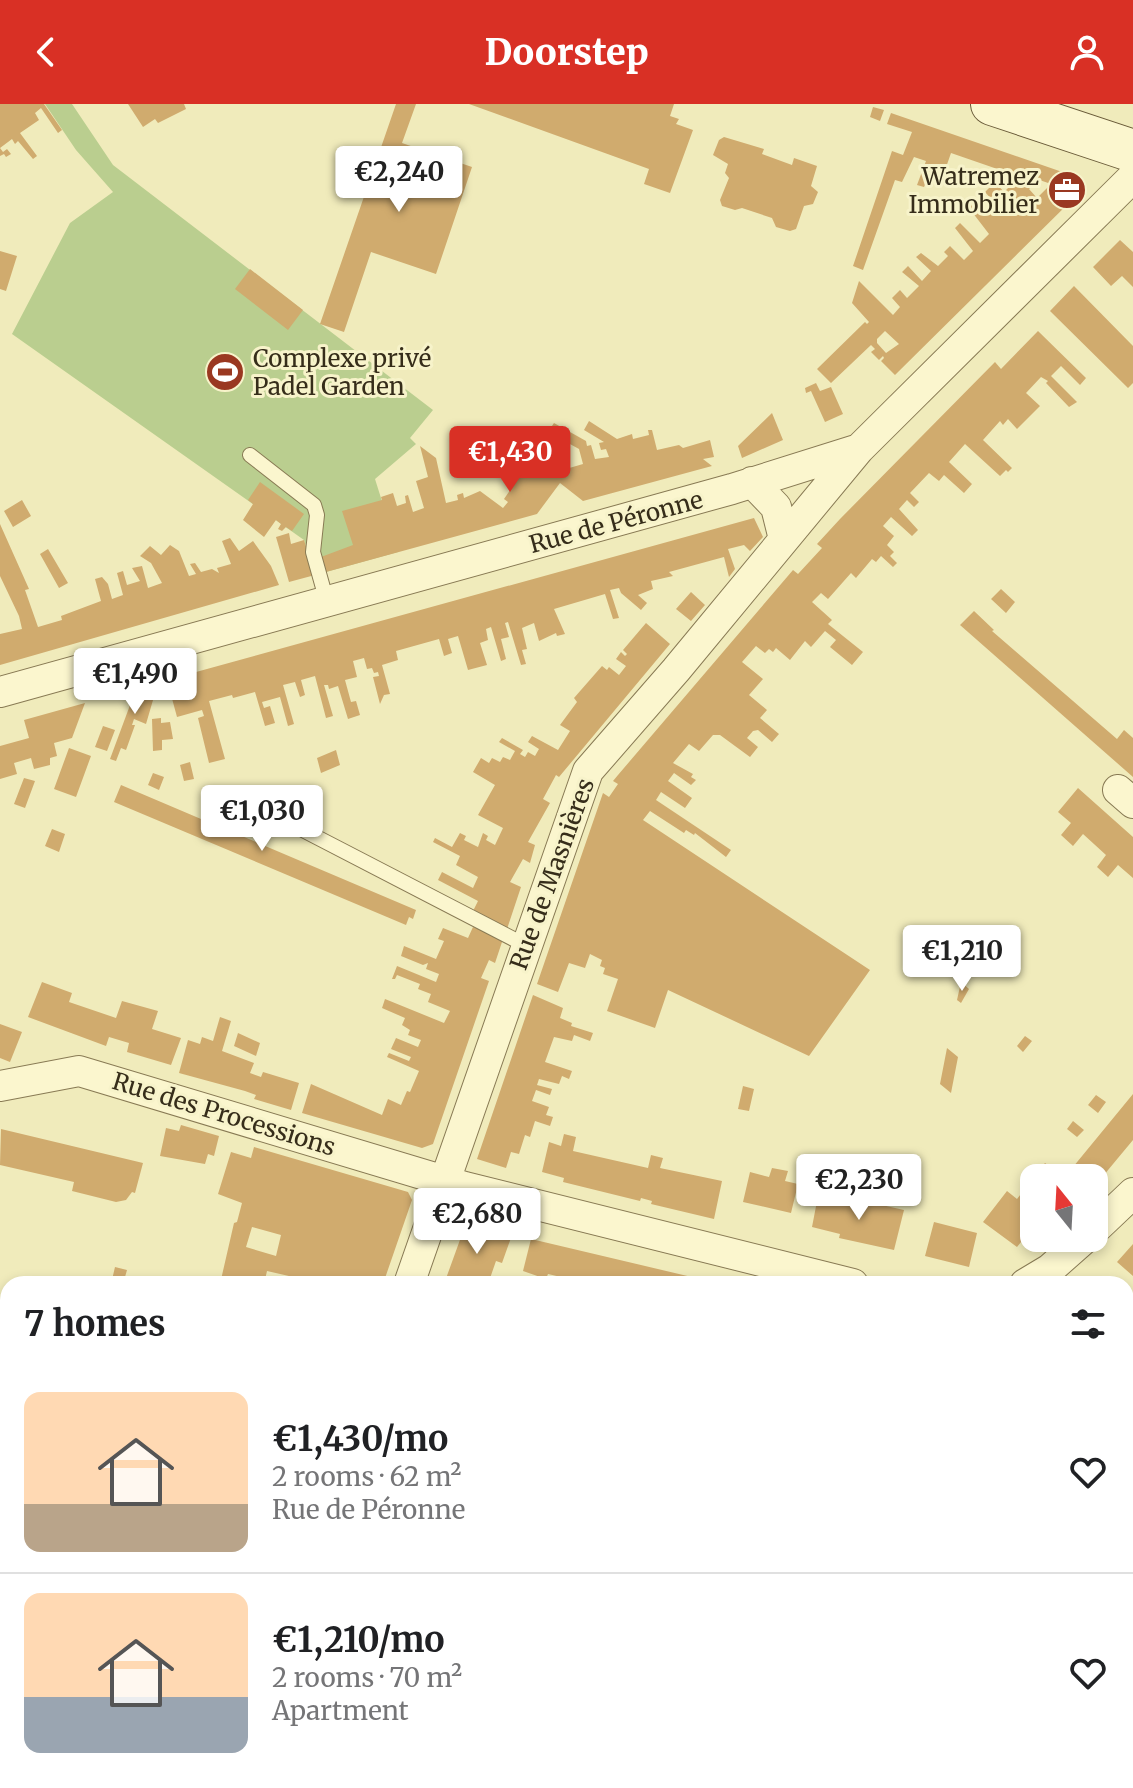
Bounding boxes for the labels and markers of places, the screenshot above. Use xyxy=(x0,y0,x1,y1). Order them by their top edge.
pin: €2,240 xyxy=(334,146,464,214)
place label: Watremez Immobilier xyxy=(908,161,1039,220)
office icon: Watremez Immobilier xyxy=(1046,169,1088,211)
place label: Complexe privé Padel Garden xyxy=(253,343,431,402)
sports icon: Complexe privé Padel Garden xyxy=(204,351,246,393)
pin: €1,430 xyxy=(445,426,575,494)
pin: €1,490 xyxy=(70,648,200,716)
pin: €1,030 xyxy=(197,785,327,853)
pin: €1,210 xyxy=(897,925,1027,993)
pin: €2,230 xyxy=(794,1154,924,1222)
pin: €2,680 xyxy=(412,1188,542,1256)

